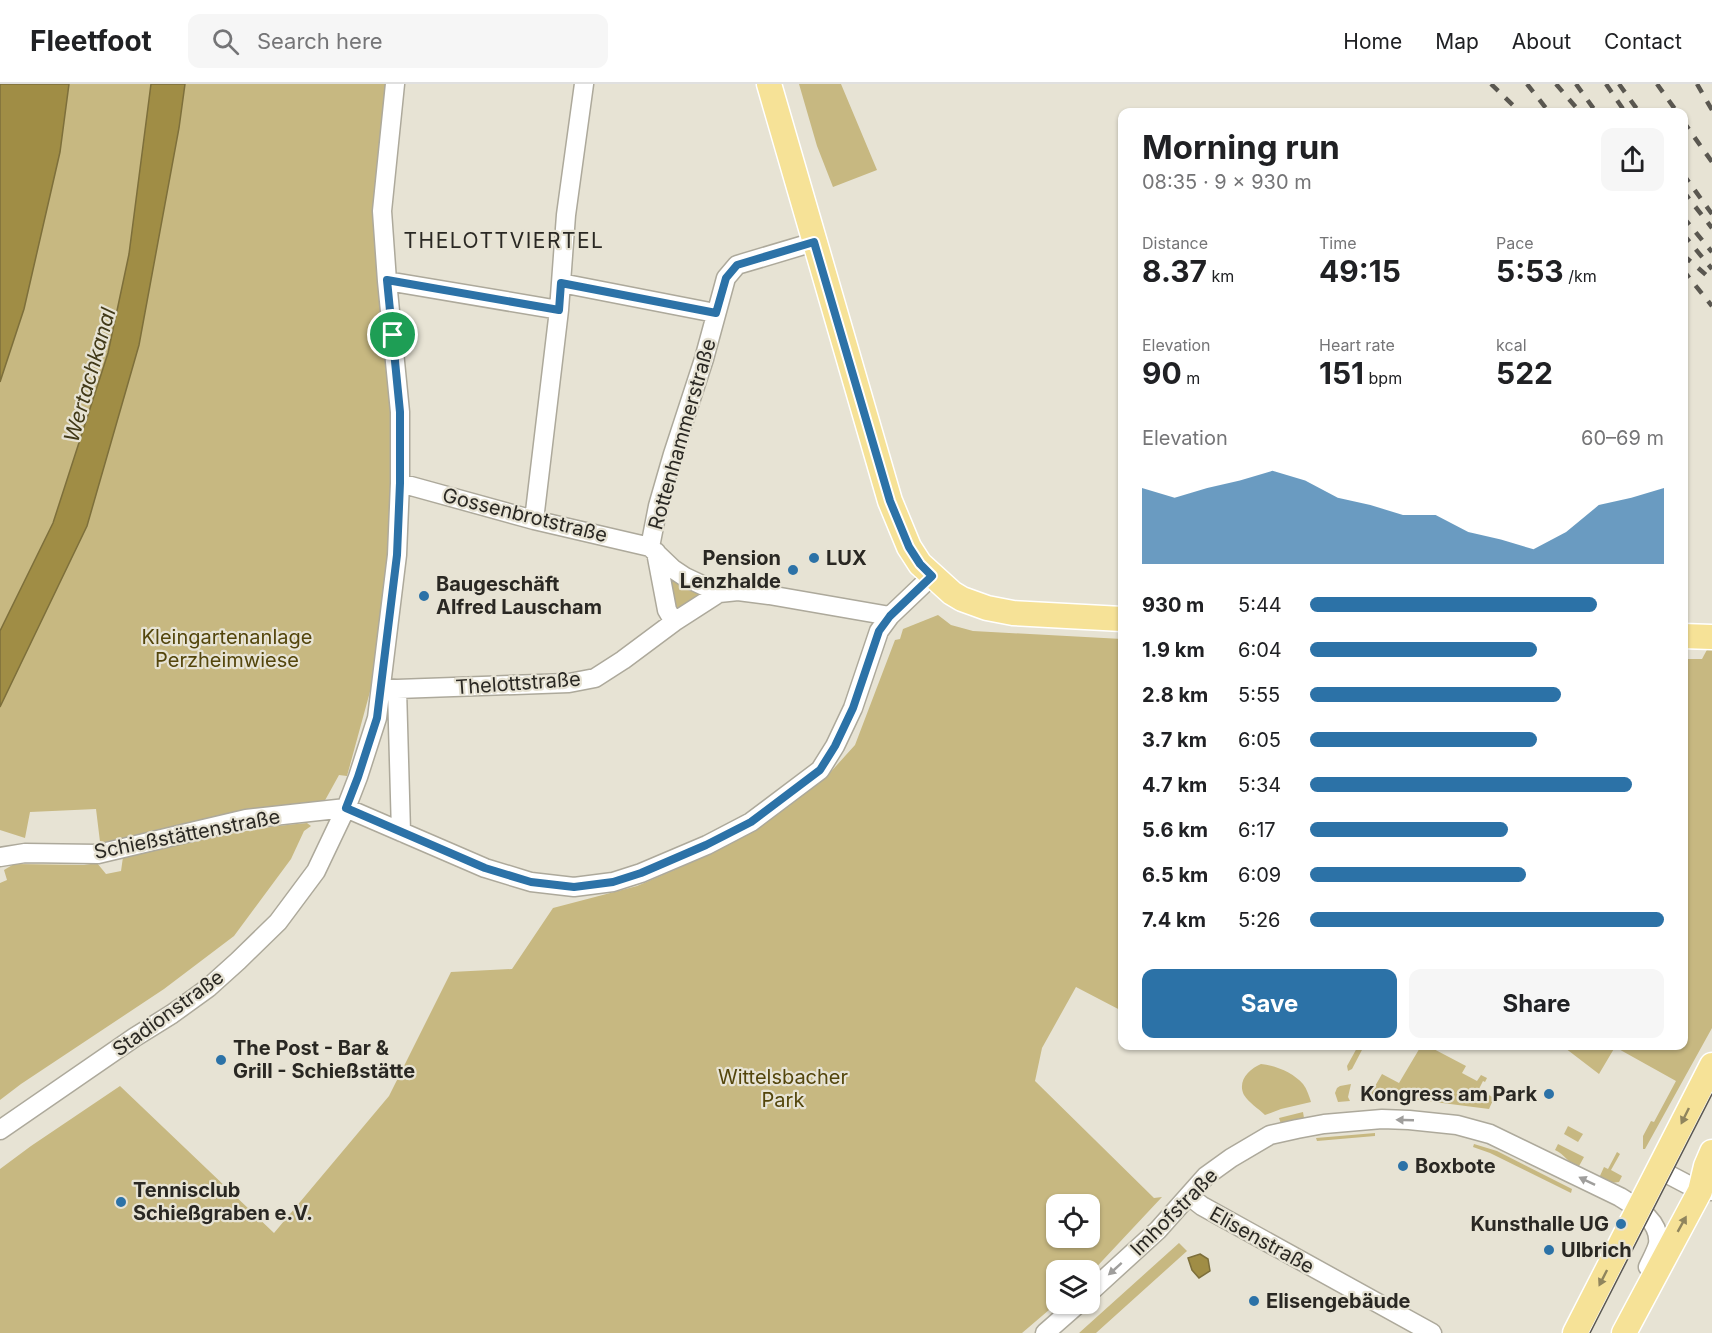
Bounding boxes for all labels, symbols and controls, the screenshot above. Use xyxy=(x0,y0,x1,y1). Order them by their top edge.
search box xyxy=(188,14,608,68)
text: Fleetfoot xyxy=(30,24,152,58)
icon: search xyxy=(209,25,242,58)
text: Search here xyxy=(257,28,383,54)
text: Home xyxy=(1343,29,1402,54)
text: Map xyxy=(1435,29,1479,54)
text: About xyxy=(1512,29,1571,54)
text: Contact xyxy=(1604,29,1682,54)
text: Morning run xyxy=(1142,127,1340,167)
button: share xyxy=(1601,128,1664,191)
text: 08:35 · 9 × 930 m xyxy=(1142,170,1312,194)
district label: THELOTTVIERTEL xyxy=(404,228,604,253)
text: Distance xyxy=(1142,233,1208,253)
text: Time xyxy=(1319,233,1357,253)
text: Pace xyxy=(1496,233,1534,253)
text: 8.37 xyxy=(1142,253,1207,289)
text: 49:15 xyxy=(1319,253,1401,289)
text: 5:53 xyxy=(1496,253,1564,289)
text: km xyxy=(1207,266,1234,286)
text: /km xyxy=(1564,266,1597,286)
water label: Wertachkanal xyxy=(58,304,121,445)
pin xyxy=(367,309,418,360)
icon: arrive xyxy=(376,318,409,351)
text: Elevation xyxy=(1142,335,1211,355)
text: Heart rate xyxy=(1319,335,1395,355)
text: kcal xyxy=(1496,335,1527,355)
street label: Rottenhammerstraße xyxy=(643,336,721,532)
text: 90 xyxy=(1142,355,1182,391)
text: 151 xyxy=(1319,355,1364,391)
text: 522 xyxy=(1496,355,1553,391)
text: m xyxy=(1182,368,1200,388)
text: bpm xyxy=(1364,368,1402,388)
text: Elevation xyxy=(1142,426,1228,450)
text: 60–69 m xyxy=(1581,426,1664,450)
street label: Gossenbrotstraße xyxy=(440,483,610,547)
place label: Pension Lenzhalde xyxy=(680,546,781,593)
place label: LUX xyxy=(826,546,867,570)
marker: LUX xyxy=(807,551,821,565)
marker: Pension Lenzhalde xyxy=(786,563,800,577)
place label: Baugeschäft Alfred Lauscham xyxy=(436,572,602,619)
marker: Baugeschäft Alfred Lauscham xyxy=(417,589,431,603)
text: 930 m xyxy=(1142,593,1204,617)
text: 5:44 xyxy=(1238,593,1282,617)
park label: Kleingartenanlage Perzheimwiese xyxy=(142,625,312,672)
text: 1.9 km xyxy=(1142,638,1205,662)
text: 6:04 xyxy=(1238,638,1282,662)
street label: Thelottstraße xyxy=(455,667,581,699)
text: 2.8 km xyxy=(1142,683,1208,707)
text: 5:55 xyxy=(1238,683,1280,707)
text: 3.7 km xyxy=(1142,728,1207,752)
text: 6:05 xyxy=(1238,728,1281,752)
text: 4.7 km xyxy=(1142,773,1207,797)
text: 5:34 xyxy=(1238,773,1281,797)
street label: Schießstättenstraße xyxy=(92,804,282,864)
text: 5.6 km xyxy=(1142,818,1208,842)
text: 6:17 xyxy=(1238,818,1276,842)
text: 6.5 km xyxy=(1142,863,1208,887)
text: 6:09 xyxy=(1238,863,1281,887)
text: 7.4 km xyxy=(1142,908,1206,932)
text: 5:26 xyxy=(1238,908,1281,932)
street label: Stadionstraße xyxy=(108,965,228,1061)
button: Save xyxy=(1142,969,1397,1038)
button: Share xyxy=(1409,969,1664,1038)
place label: The Post - Bar & Grill - Schießstätte xyxy=(233,1036,415,1083)
marker: The Post - Bar & Grill - Schießstätte xyxy=(214,1053,228,1067)
park label: Wittelsbacher Park xyxy=(718,1065,849,1112)
place label: Kongress am Park xyxy=(1360,1082,1537,1106)
marker: Kongress am Park xyxy=(1542,1087,1556,1101)
one-way arrow xyxy=(1680,1108,1689,1125)
one-way arrow xyxy=(1395,1115,1414,1125)
place label: Boxbote xyxy=(1415,1154,1496,1178)
marker: Boxbote xyxy=(1396,1159,1410,1173)
street label: Imhofstraße xyxy=(1125,1163,1223,1261)
one-way arrow xyxy=(1579,1177,1596,1186)
place label: Tennisclub Schießgraben e.V. xyxy=(133,1178,313,1225)
map controls xyxy=(1046,1194,1100,1314)
button: locate xyxy=(1046,1194,1100,1248)
marker: Tennisclub Schießgraben e.V. xyxy=(114,1195,128,1209)
street label: Elisenstraße xyxy=(1206,1201,1318,1279)
place label: Kunsthalle UG xyxy=(1471,1212,1609,1236)
one-way arrow xyxy=(1677,1216,1687,1233)
marker: Kunsthalle UG xyxy=(1614,1217,1628,1231)
place label: Ulbrich xyxy=(1561,1238,1632,1262)
marker: Ulbrich xyxy=(1542,1243,1556,1257)
button: layers xyxy=(1046,1260,1100,1314)
one-way arrow xyxy=(1108,1262,1123,1276)
one-way arrow xyxy=(1599,1269,1608,1286)
place label: Elisengebäude xyxy=(1266,1289,1411,1313)
marker: Elisengebäude xyxy=(1247,1294,1261,1308)

